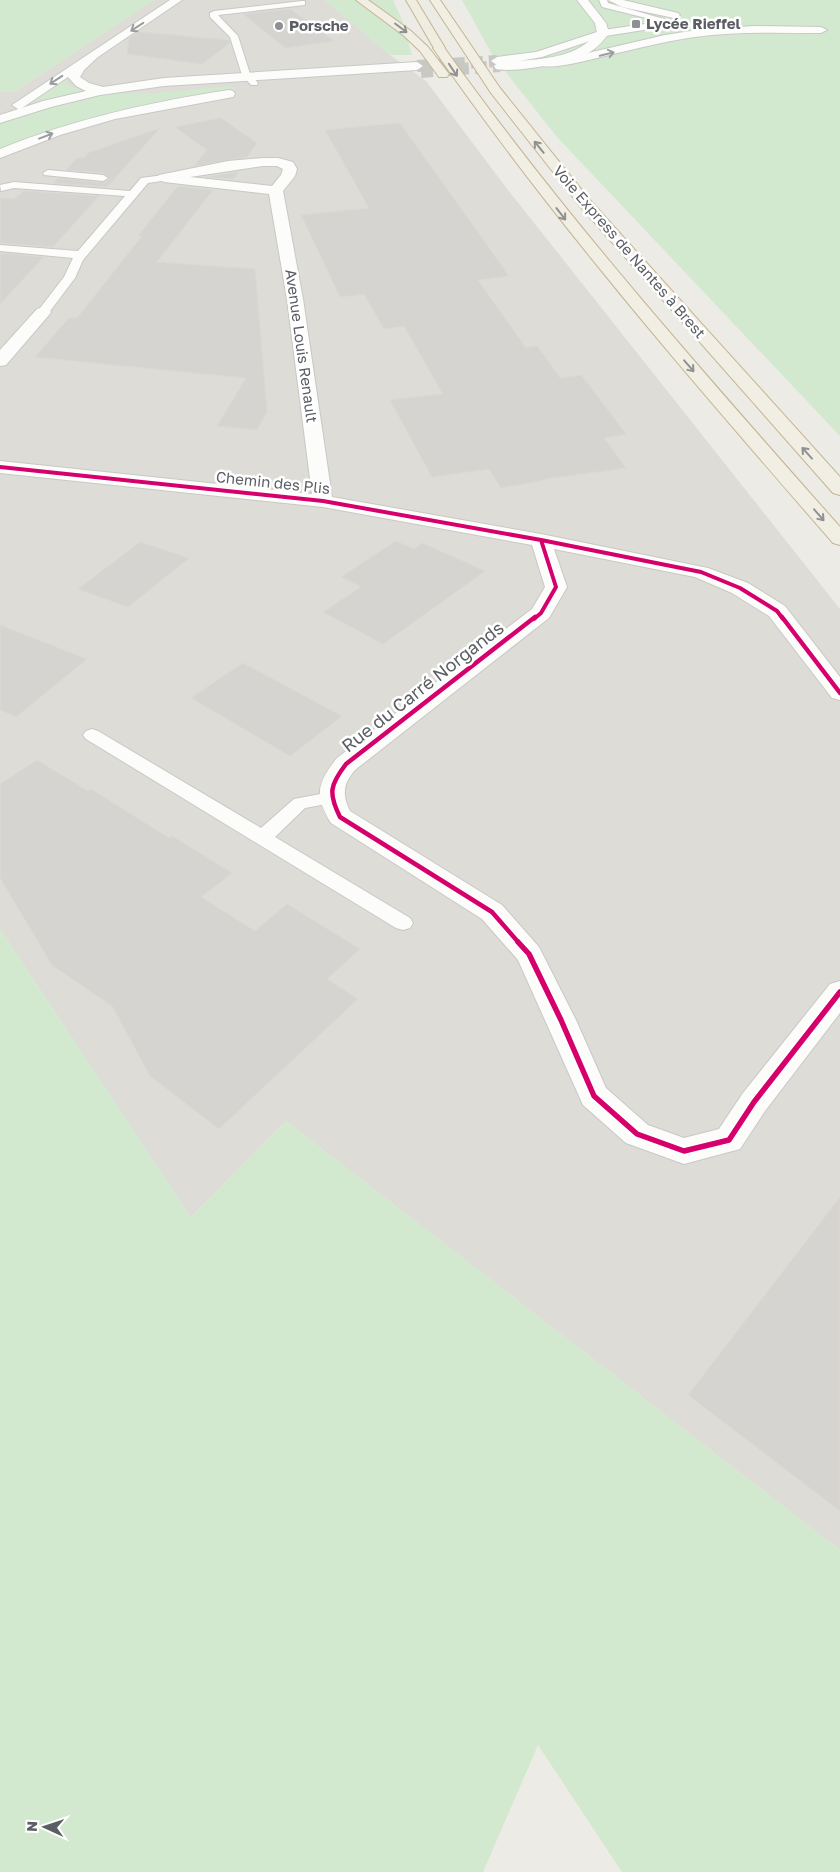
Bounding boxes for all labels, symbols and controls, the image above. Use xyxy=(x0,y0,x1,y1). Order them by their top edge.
place label: Lycée Rieffel xyxy=(646,14,741,32)
place label: Porsche xyxy=(289,16,349,34)
marker: Lycée Rieffel xyxy=(630,18,642,30)
marker: Porsche xyxy=(273,20,285,32)
one-way arrow xyxy=(130,22,144,32)
one-way arrow xyxy=(394,23,407,34)
one-way arrow xyxy=(598,49,614,58)
one-way arrow xyxy=(448,63,458,77)
one-way arrow xyxy=(49,75,63,85)
one-way arrow xyxy=(38,131,53,140)
one-way arrow xyxy=(533,141,544,154)
street label: Voie Express de Nantes à Brest xyxy=(550,161,710,341)
one-way arrow xyxy=(556,207,567,220)
street label: Avenue Louis Renault xyxy=(282,268,322,424)
one-way arrow xyxy=(684,359,695,372)
one-way arrow xyxy=(801,447,813,460)
street label: Chemin des Plis xyxy=(215,467,331,497)
one-way arrow xyxy=(813,508,825,521)
street label: Rue du Carré Norgands xyxy=(337,616,508,756)
north arrow xyxy=(20,1802,70,1852)
text: N xyxy=(23,1821,40,1832)

